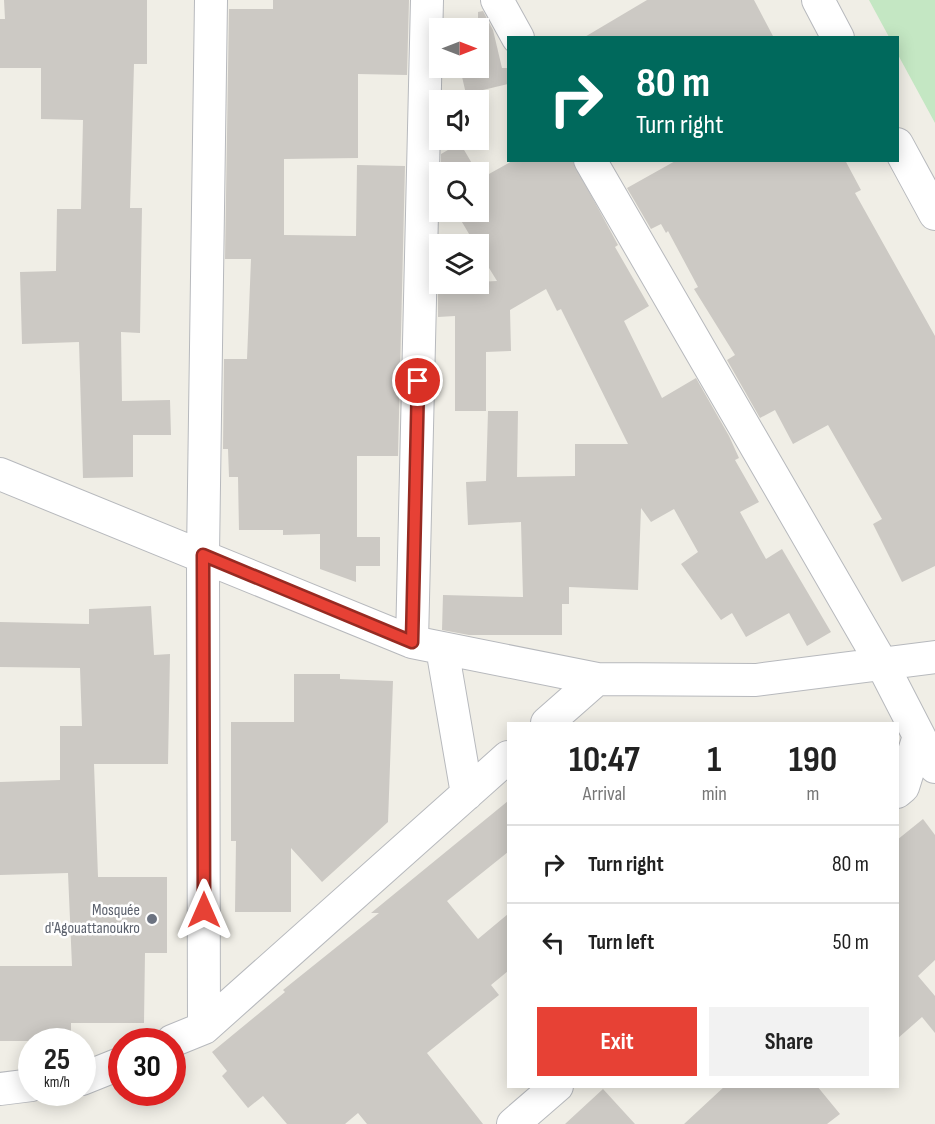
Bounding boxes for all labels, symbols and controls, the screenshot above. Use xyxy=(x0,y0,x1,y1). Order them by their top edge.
north arrow xyxy=(429,18,489,78)
map controls xyxy=(429,18,489,294)
text: 80 m xyxy=(636,58,710,109)
icon: right xyxy=(537,60,615,138)
button: sound xyxy=(429,90,489,150)
text: Turn right xyxy=(636,109,723,141)
button: search xyxy=(429,162,489,222)
button: layers xyxy=(429,234,489,294)
pin xyxy=(392,355,443,406)
icon: arrive xyxy=(401,364,434,397)
text: 10:47 xyxy=(569,739,640,782)
text: 1 xyxy=(707,739,721,782)
text: 190 xyxy=(789,739,837,782)
text: Arrival xyxy=(583,782,626,806)
text: min xyxy=(702,782,727,806)
text: m xyxy=(806,782,819,806)
icon: right xyxy=(537,848,570,881)
text: Turn right xyxy=(588,851,664,878)
text: 80 m xyxy=(832,851,869,878)
position arrow xyxy=(172,878,236,942)
place label: Mosquée d'Agouattanoukro xyxy=(45,901,140,938)
marker: Mosquée d'Agouattanoukro xyxy=(145,912,159,926)
icon: left xyxy=(537,926,570,959)
text: Turn left xyxy=(588,929,654,956)
text: 50 m xyxy=(833,929,869,956)
button: Exit xyxy=(537,1007,697,1076)
button: Share xyxy=(709,1007,869,1076)
speed limit sign: 30 xyxy=(108,1028,186,1106)
text: 25 xyxy=(44,1042,70,1078)
text: km/h xyxy=(44,1073,70,1092)

